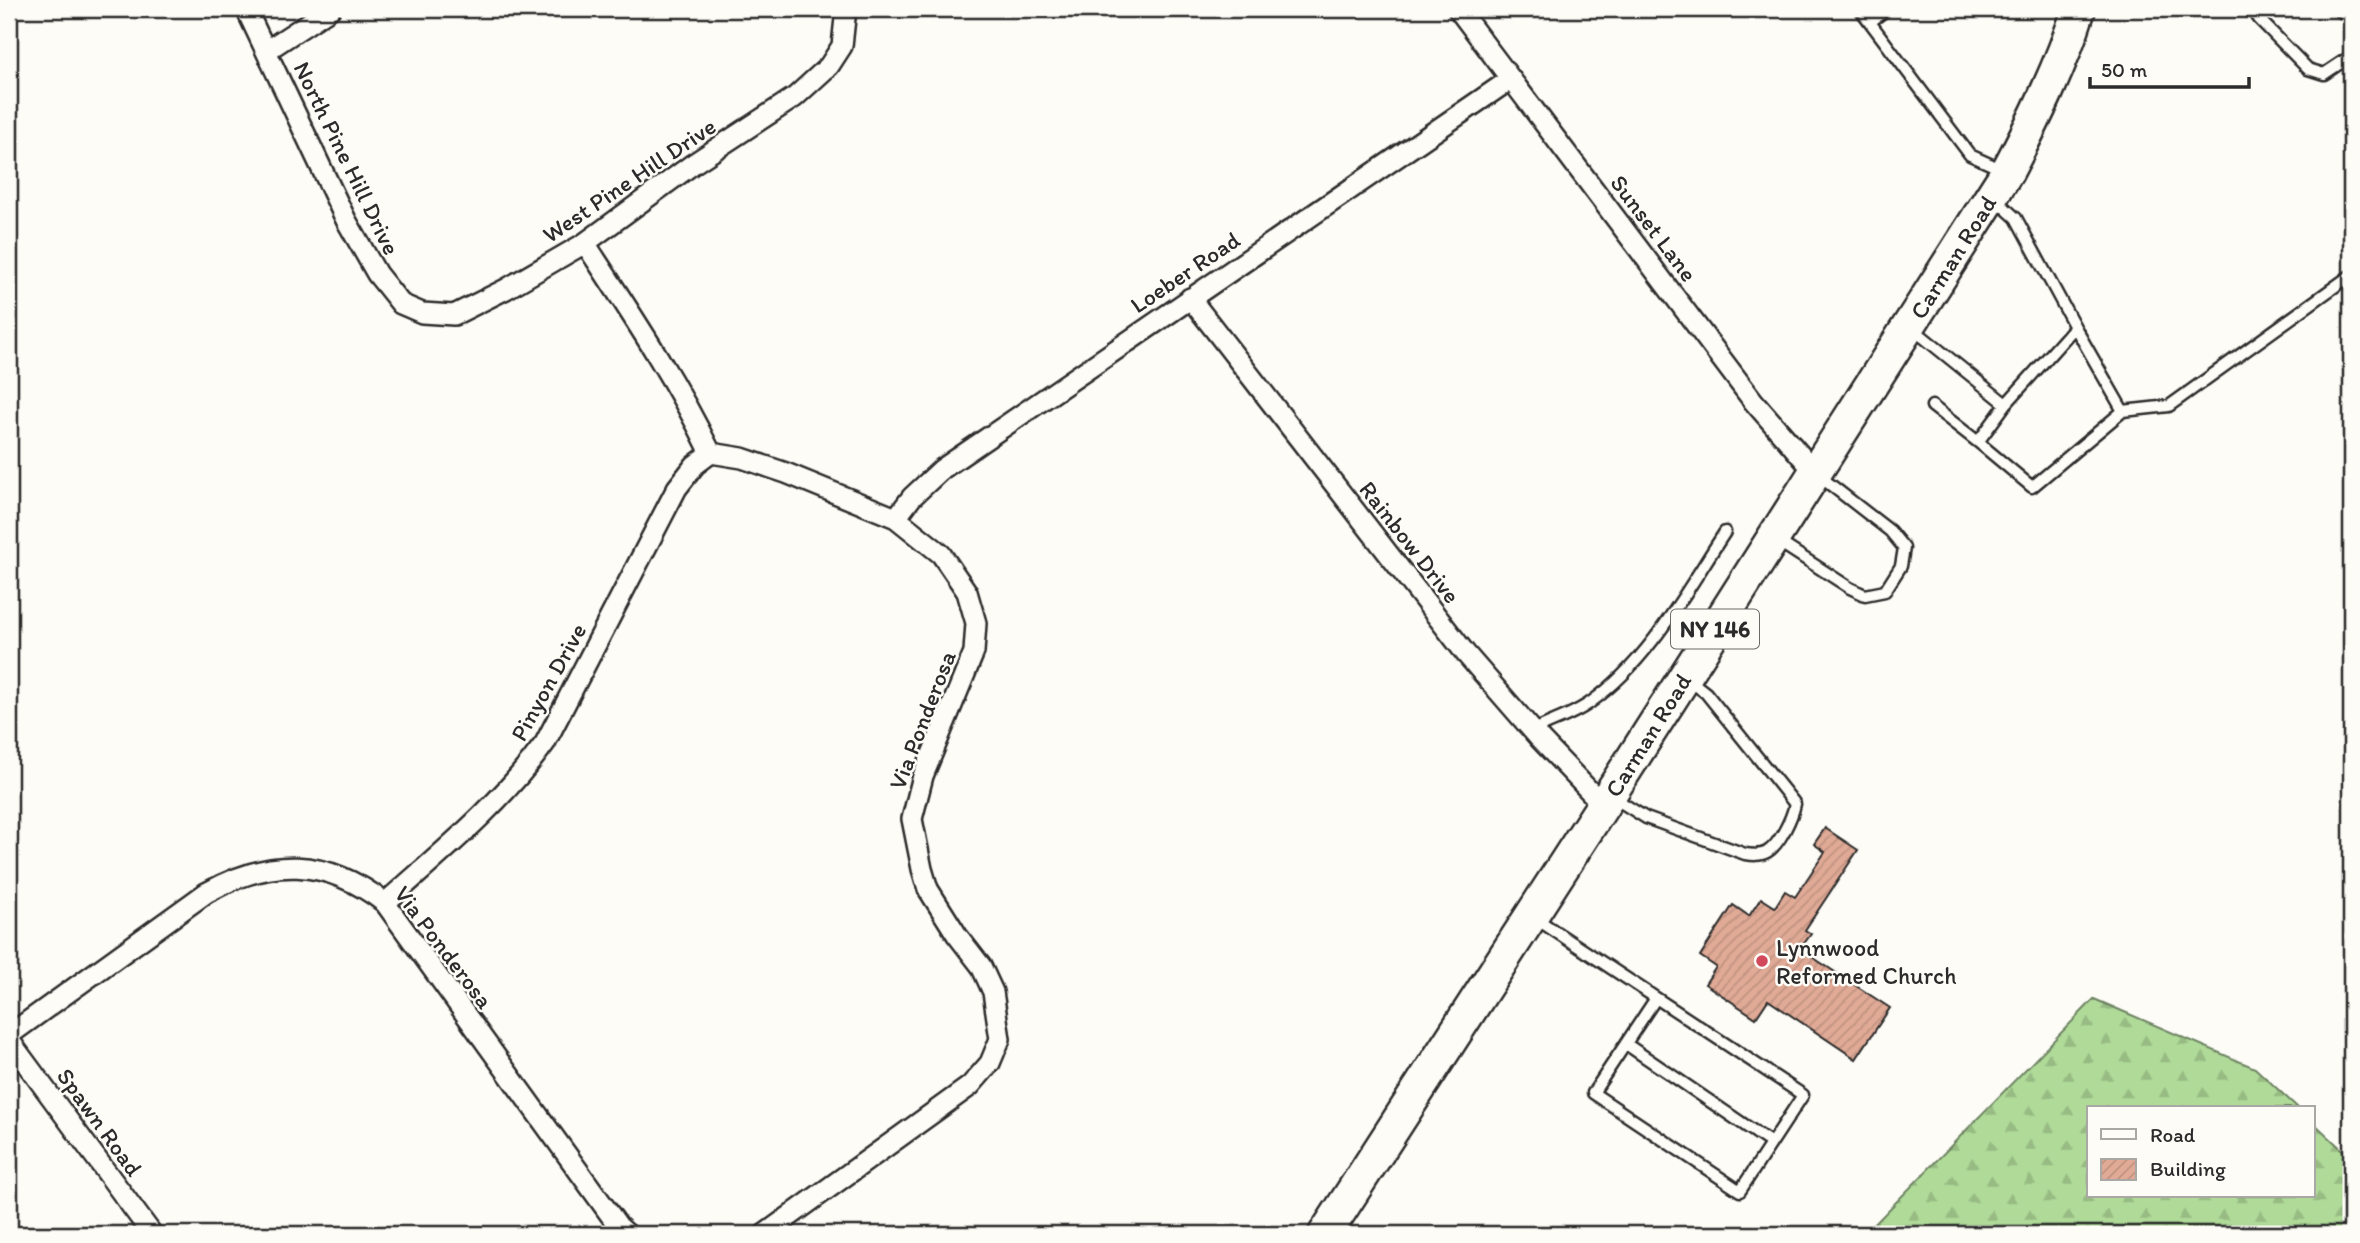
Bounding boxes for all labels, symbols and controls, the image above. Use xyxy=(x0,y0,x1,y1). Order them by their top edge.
scale bar xyxy=(2090,46,2250,90)
street label: North Pine Hill Drive xyxy=(288,57,406,259)
text: 50 m xyxy=(2101,57,2148,82)
street label: West Pine Hill Drive xyxy=(537,111,721,249)
street label: Sunset Lane xyxy=(1604,169,1704,287)
street label: Carman Road xyxy=(1904,190,2002,324)
street label: Loeber Road xyxy=(1125,225,1245,319)
street label: Rainbow Drive xyxy=(1353,475,1467,609)
road number: NY 146 xyxy=(1671,610,1759,649)
street label: Pinyon Drive xyxy=(504,618,592,746)
street label: Via Ponderosa xyxy=(882,646,962,793)
street label: Carman Road xyxy=(1599,668,1697,802)
street label: Via Ponderosa xyxy=(388,880,500,1014)
place label: Lynnwood Reformed Church xyxy=(1776,933,1957,990)
marker: Lynnwood Reformed Church xyxy=(1754,953,1770,969)
street label: Spawn Road xyxy=(51,1062,149,1182)
legend xyxy=(2087,1106,2314,1198)
text: Road xyxy=(2150,1122,2196,1147)
text: Building xyxy=(2150,1156,2226,1181)

